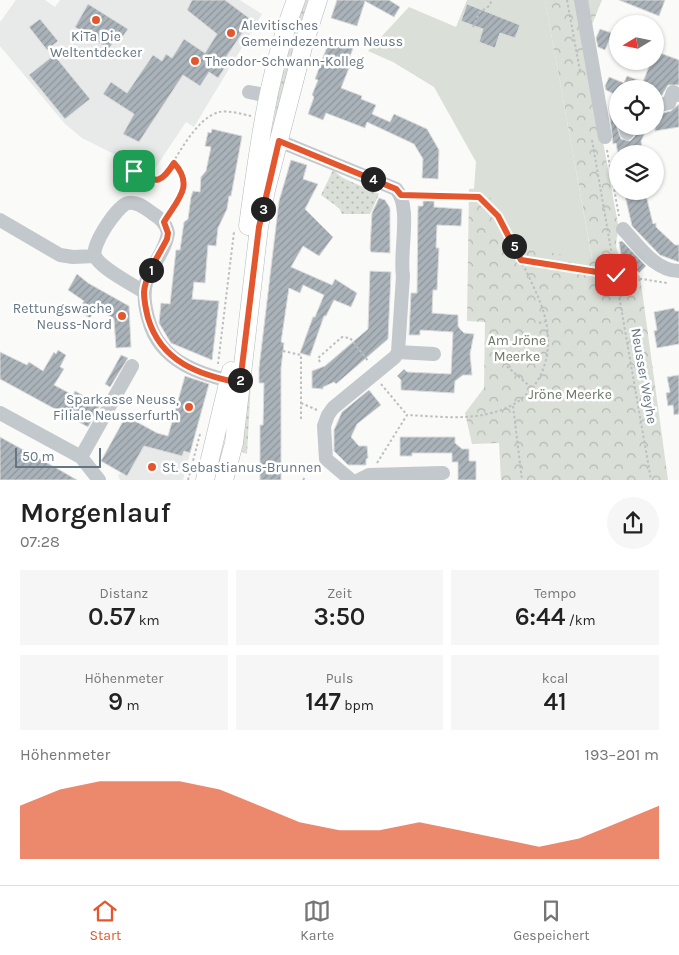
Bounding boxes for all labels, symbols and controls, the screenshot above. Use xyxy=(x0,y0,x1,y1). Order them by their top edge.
marker: KiTa Die Weltentdecker xyxy=(90,14,102,26)
north arrow xyxy=(609,15,664,70)
map controls xyxy=(609,15,664,200)
place label: Alevitisches Gemeindezentrum Neuss xyxy=(241,17,403,50)
marker: Alevitisches Gemeindezentrum Neuss xyxy=(225,27,237,39)
place label: KiTa Die Weltentdecker xyxy=(50,28,143,61)
place label: Theodor-Schwann-Kolleg xyxy=(205,53,364,70)
marker: Theodor-Schwann-Kolleg xyxy=(189,55,201,67)
button: locate xyxy=(609,80,664,135)
button: layers xyxy=(609,145,664,200)
pin xyxy=(113,150,155,192)
icon: arrive xyxy=(120,157,148,185)
pin: 4 xyxy=(360,166,386,192)
text: 4 xyxy=(369,171,378,188)
pin: 3 xyxy=(250,196,276,222)
text: 3 xyxy=(259,201,268,218)
pin: 5 xyxy=(502,234,526,258)
text: 5 xyxy=(510,238,519,255)
pin xyxy=(595,254,637,296)
pin: 1 xyxy=(138,258,164,282)
icon: check xyxy=(602,261,630,289)
text: 1 xyxy=(149,262,154,279)
place label: Rettungswache Neuss-Nord xyxy=(13,300,112,333)
marker: Rettungswache Neuss-Nord xyxy=(116,310,128,322)
street label: Neusser Weyhe xyxy=(627,327,661,425)
park label: Am Jröne Meerke xyxy=(488,332,546,365)
pin: 2 xyxy=(228,368,252,392)
text: 2 xyxy=(236,372,245,389)
park label: Jröne Meerke xyxy=(528,386,612,403)
place label: Sparkasse Neuss, Filiale Neusserfurth xyxy=(53,391,179,424)
marker: Sparkasse Neuss, Filiale Neusserfurth xyxy=(183,401,195,413)
scale bar xyxy=(15,445,101,468)
text: 50 m xyxy=(22,448,55,465)
place label: St. Sebastianus-Brunnen xyxy=(162,459,322,476)
marker: St. Sebastianus-Brunnen xyxy=(146,461,158,473)
text: Morgenlauf xyxy=(20,496,171,529)
button: share xyxy=(607,497,659,549)
text: 07:28 xyxy=(20,532,60,551)
text: Distanz xyxy=(99,585,148,602)
text: Zeit xyxy=(327,585,352,602)
text: Tempo xyxy=(534,585,576,602)
text: 0.57 xyxy=(88,602,135,631)
text: 3:50 xyxy=(314,602,365,631)
text: 6:44 xyxy=(515,602,565,631)
text: km xyxy=(135,612,160,629)
text: /km xyxy=(565,612,596,629)
text: Höhenmeter xyxy=(84,670,163,687)
text: Puls xyxy=(326,670,353,687)
text: kcal xyxy=(542,670,569,687)
text: 9 xyxy=(108,687,123,716)
text: 147 xyxy=(305,687,341,716)
text: 41 xyxy=(543,687,567,716)
text: m xyxy=(123,697,140,714)
text: bpm xyxy=(341,697,374,714)
text: Höhenmeter xyxy=(20,745,110,764)
text: 193–201 m xyxy=(585,745,659,764)
tab: Start xyxy=(90,897,121,944)
tab: Karte xyxy=(300,897,334,944)
tab: Gespeichert xyxy=(513,897,589,944)

